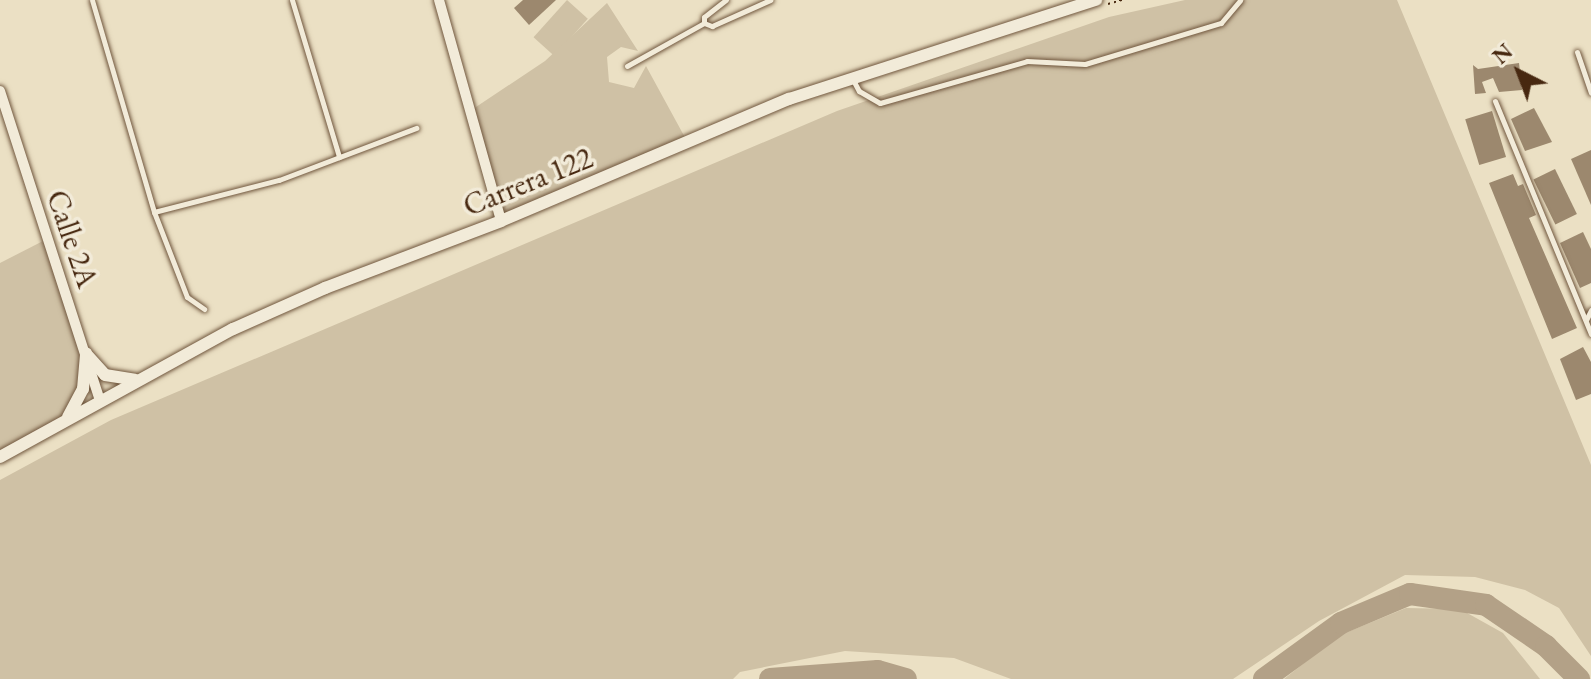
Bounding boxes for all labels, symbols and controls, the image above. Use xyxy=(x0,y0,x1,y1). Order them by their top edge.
north arrow xyxy=(1479,32,1559,112)
text: N xyxy=(1486,37,1519,71)
street label: Carrera 122 xyxy=(458,140,598,224)
street label: Calle 2A xyxy=(39,186,105,292)

